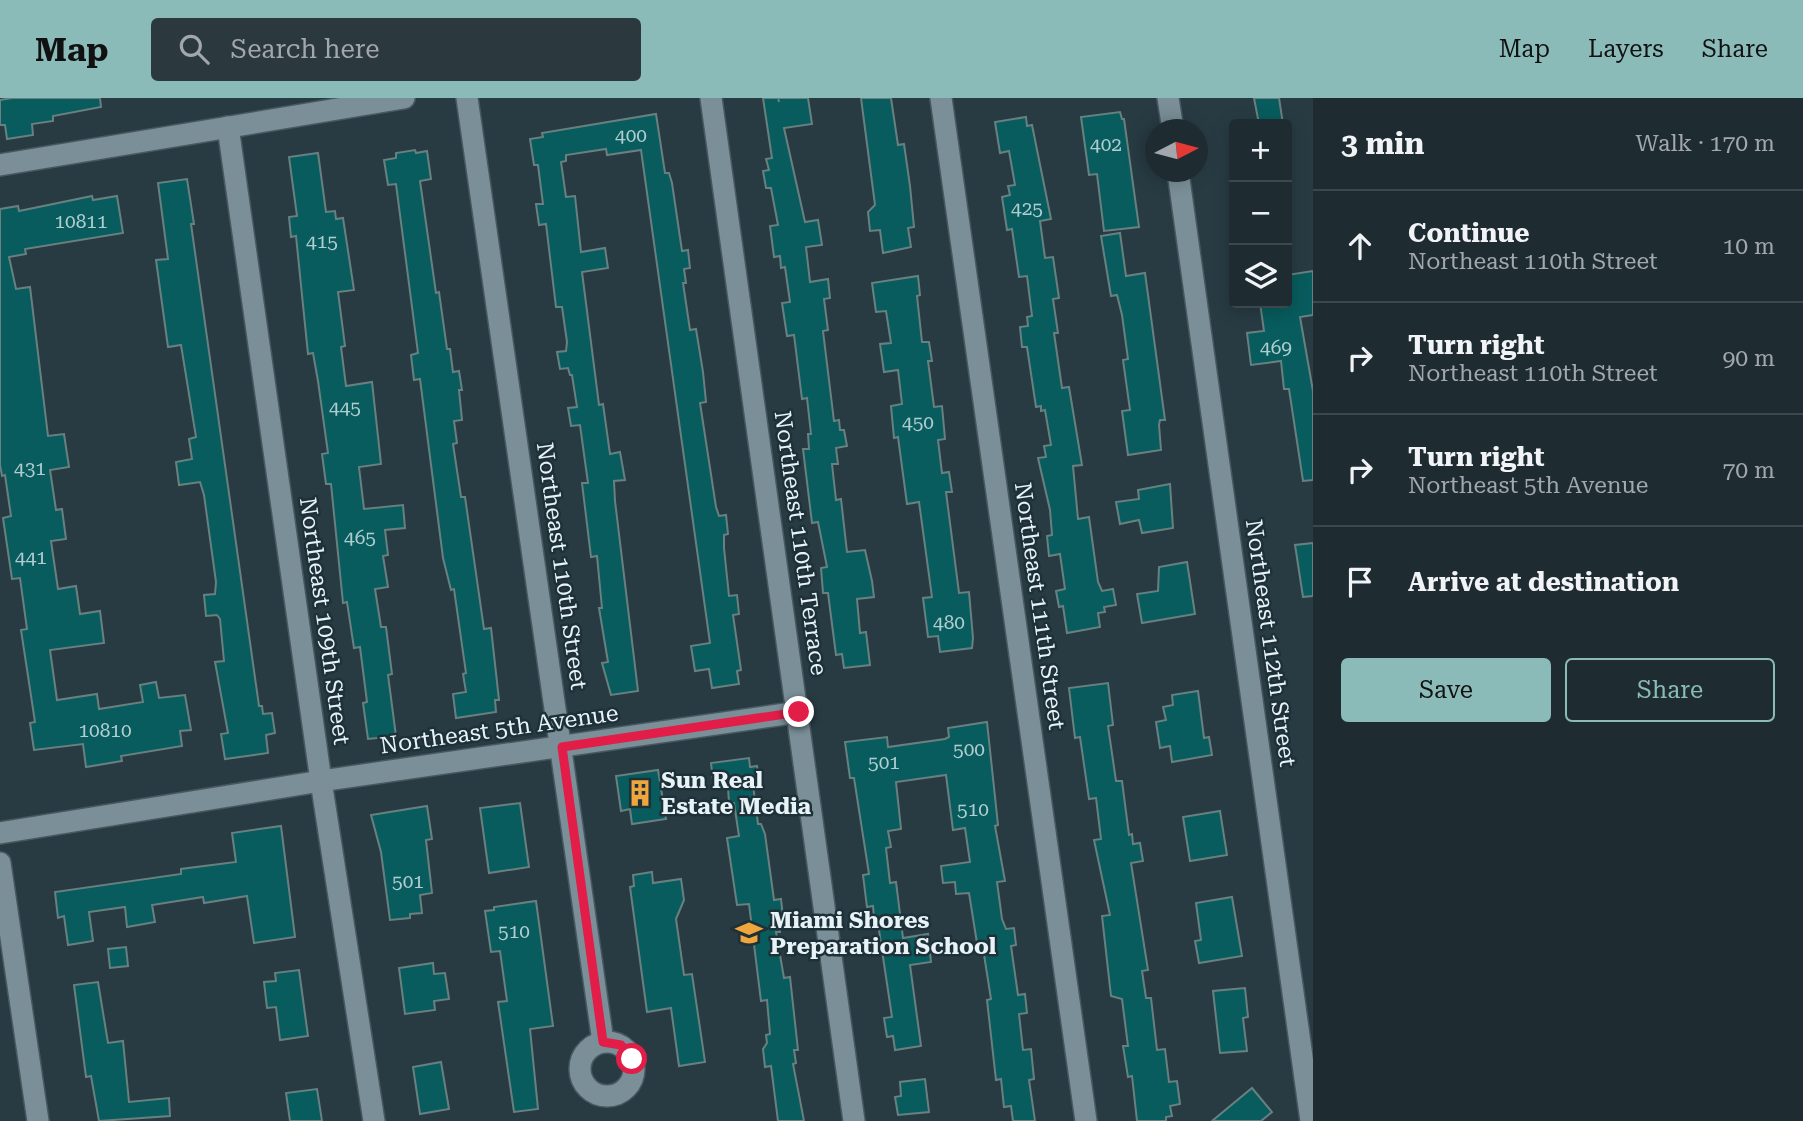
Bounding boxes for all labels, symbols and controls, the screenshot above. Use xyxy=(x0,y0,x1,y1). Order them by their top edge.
search box xyxy=(151,18,641,81)
text: Map xyxy=(35,30,109,69)
icon: search xyxy=(175,30,213,68)
text: Search here xyxy=(231,34,380,64)
text: Map xyxy=(1499,35,1550,63)
text: Layers xyxy=(1588,35,1664,63)
text: Share xyxy=(1702,35,1768,63)
north arrow xyxy=(1145,119,1208,182)
map controls xyxy=(1229,119,1292,308)
button: + xyxy=(1229,119,1292,182)
house number: 400 xyxy=(615,124,647,147)
text: 3 min xyxy=(1341,126,1424,161)
text: Walk · 170 m xyxy=(1636,130,1775,157)
house number: 402 xyxy=(1090,133,1122,156)
button: − xyxy=(1229,182,1292,245)
house number: 425 xyxy=(1011,197,1043,220)
house number: 10811 xyxy=(54,210,108,233)
text: Continue xyxy=(1408,218,1530,248)
icon: ahead xyxy=(1341,227,1379,265)
house number: 415 xyxy=(306,230,338,253)
text: 10 m xyxy=(1722,233,1775,260)
button: layers xyxy=(1229,245,1292,308)
text: Northeast 110th Street xyxy=(1408,248,1658,275)
text: Turn right xyxy=(1408,330,1544,360)
house number: 469 xyxy=(1260,336,1292,359)
icon: right xyxy=(1341,339,1379,377)
text: 90 m xyxy=(1722,345,1775,372)
text: Northeast 110th Street xyxy=(1408,360,1658,387)
house number: 445 xyxy=(329,396,361,419)
street label: Northeast 110th Terrace xyxy=(769,409,832,677)
house number: 450 xyxy=(902,411,934,434)
street label: Northeast 110th Street xyxy=(531,441,592,692)
text: Turn right xyxy=(1408,442,1544,472)
icon: right xyxy=(1341,451,1379,489)
house number: 431 xyxy=(14,457,46,480)
text: 70 m xyxy=(1722,457,1775,484)
text: Northeast 5th Avenue xyxy=(1408,472,1648,499)
street label: Northeast 111th Street xyxy=(1009,481,1070,732)
street label: Northeast 109th Street xyxy=(294,496,355,747)
street label: Northeast 112th Street xyxy=(1240,518,1301,769)
house number: 465 xyxy=(344,526,376,549)
house number: 441 xyxy=(15,546,47,569)
icon: arrive xyxy=(1341,563,1379,601)
text: Arrive at destination xyxy=(1408,567,1679,597)
house number: 480 xyxy=(933,611,965,634)
button: Save xyxy=(1341,658,1551,722)
button: Share xyxy=(1565,658,1775,722)
route end xyxy=(783,696,814,727)
street label: Northeast 5th Avenue xyxy=(378,699,620,760)
house number: 10810 xyxy=(78,719,132,742)
house number: 500 xyxy=(953,738,985,761)
house number: 501 xyxy=(868,751,900,774)
place label: Sun Real Estate Media xyxy=(661,767,812,820)
building icon: Sun Real Estate Media xyxy=(625,778,655,808)
house number: 510 xyxy=(957,798,989,821)
house number: 501 xyxy=(392,870,424,893)
place label: Miami Shores Preparation School xyxy=(770,907,997,960)
school or university icon: Miami Shores Preparation School xyxy=(734,918,764,948)
house number: 510 xyxy=(498,920,530,943)
route start xyxy=(616,1043,647,1074)

